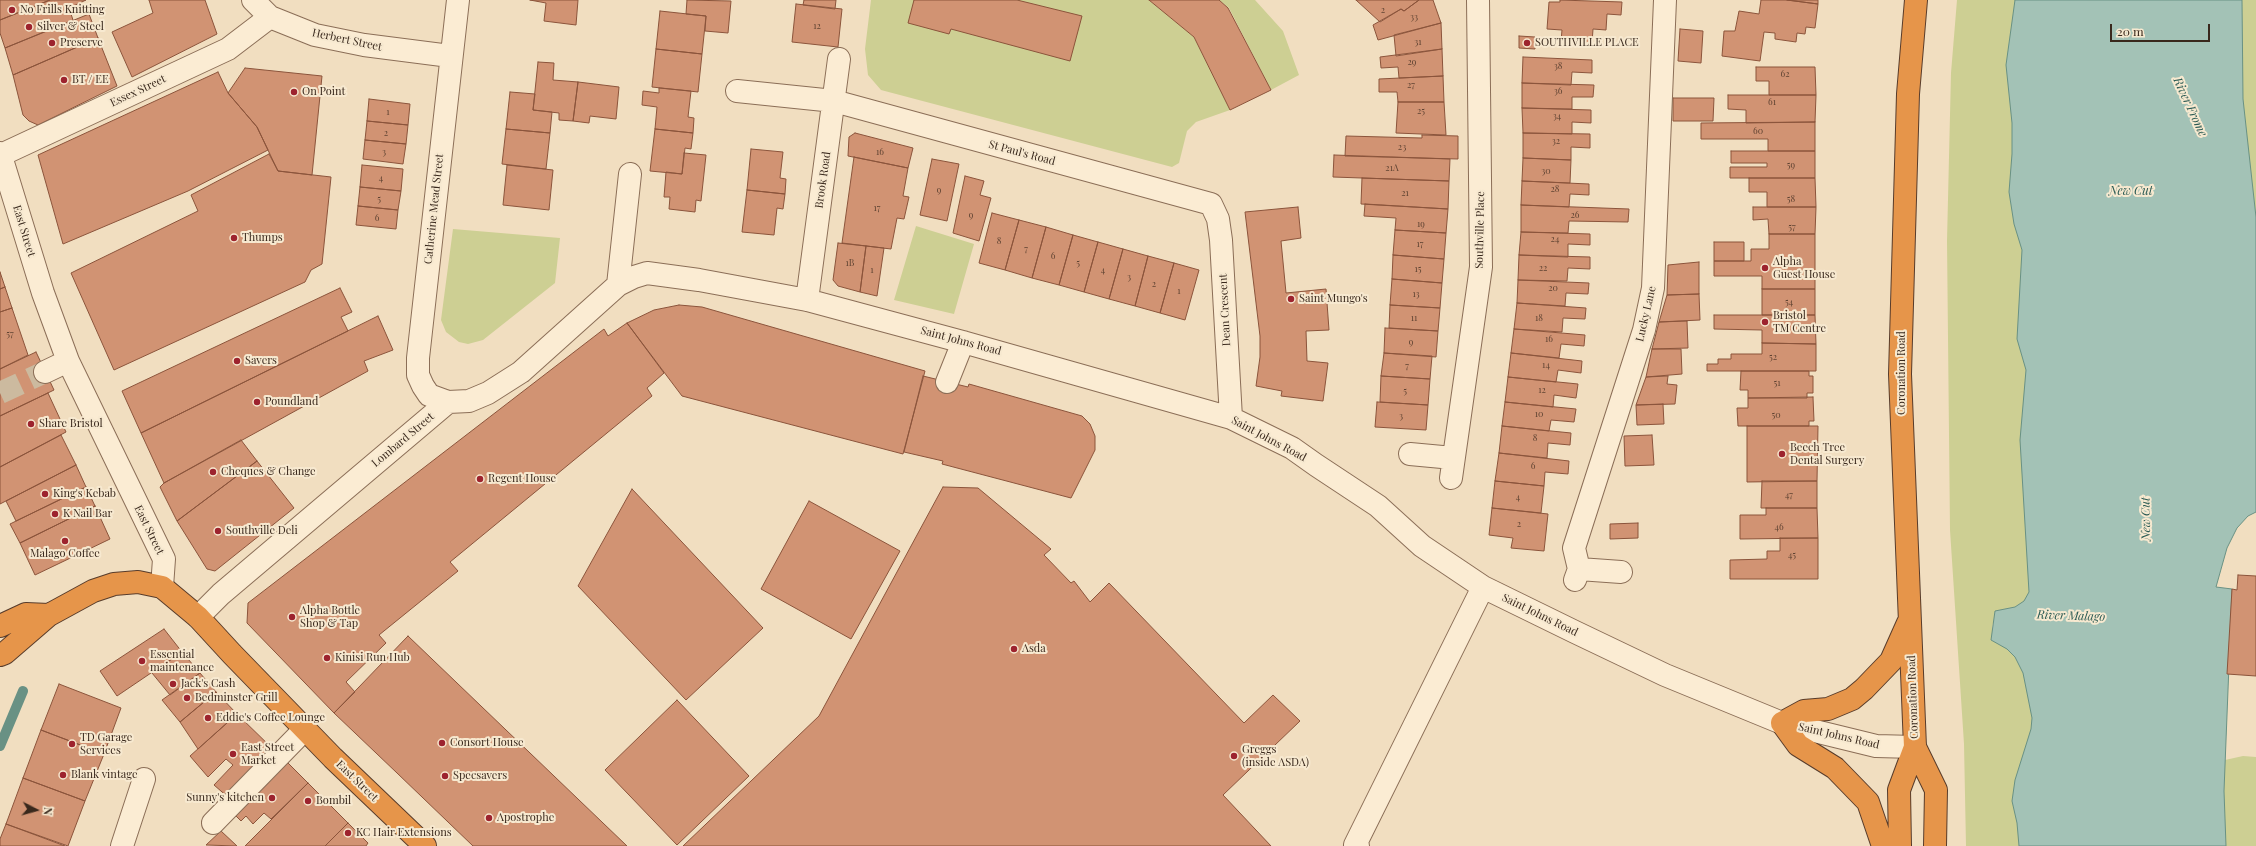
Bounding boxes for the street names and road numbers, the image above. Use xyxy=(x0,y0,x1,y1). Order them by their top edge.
street label: Herbert Street xyxy=(311,26,383,54)
street label: Essex Street xyxy=(108,72,168,110)
street label: St Paul's Road xyxy=(987,138,1057,168)
street label: Brook Road xyxy=(812,151,834,209)
street label: Catherine Mead Street xyxy=(422,153,446,265)
street label: Southville Place xyxy=(1473,191,1487,269)
street label: East Street xyxy=(10,204,38,258)
street label: Dean Crescent xyxy=(1217,274,1233,346)
street label: Lucky Lane xyxy=(1633,285,1659,343)
street label: Saint Johns Road xyxy=(919,324,1003,358)
street label: Coronation Road xyxy=(1895,331,1909,415)
street label: Lombard Street xyxy=(369,410,437,470)
street label: Saint Johns Road xyxy=(1229,414,1309,464)
street label: East Street xyxy=(131,503,167,557)
street label: Saint Johns Road xyxy=(1500,591,1580,639)
street label: Coronation Road xyxy=(1905,655,1921,739)
street label: Saint Johns Road xyxy=(1797,720,1881,752)
street label: East Street xyxy=(333,758,381,804)

